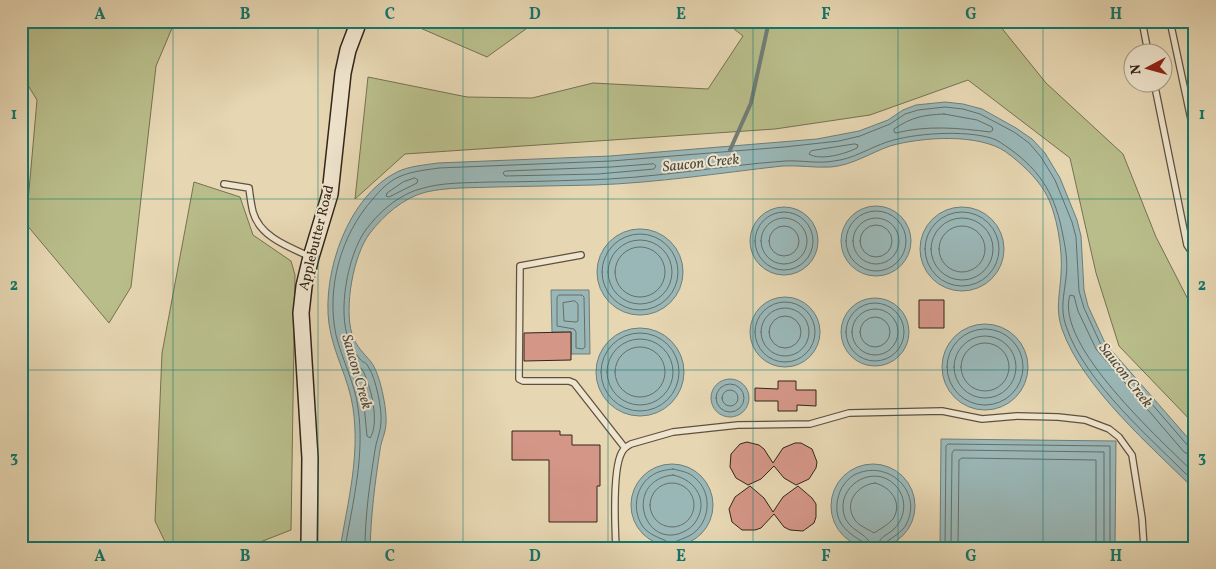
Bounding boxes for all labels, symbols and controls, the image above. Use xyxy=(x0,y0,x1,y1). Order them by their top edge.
text: A xyxy=(94,4,106,26)
text: B xyxy=(240,4,251,26)
text: C xyxy=(385,4,395,26)
text: D xyxy=(529,4,541,26)
text: E xyxy=(676,4,686,26)
text: F xyxy=(821,4,831,26)
text: G xyxy=(965,4,977,26)
text: H xyxy=(1110,4,1122,26)
north arrow xyxy=(1124,42,1174,92)
text: N xyxy=(1127,63,1147,75)
text: 1 xyxy=(11,104,17,126)
text: 1 xyxy=(1199,104,1205,126)
water label: Saucon Creek xyxy=(662,150,740,178)
street label: Applebutter Road xyxy=(295,183,339,293)
text: 2 xyxy=(10,275,18,297)
text: 2 xyxy=(1198,275,1206,297)
water label: Saucon Creek xyxy=(335,332,377,412)
water label: Saucon Creek xyxy=(1093,339,1157,413)
text: 3 xyxy=(10,447,18,469)
text: 3 xyxy=(1198,447,1206,469)
text: A xyxy=(94,546,106,568)
text: B xyxy=(240,546,251,568)
text: C xyxy=(385,546,395,568)
text: D xyxy=(529,546,541,568)
text: E xyxy=(676,546,686,568)
text: F xyxy=(821,546,831,568)
text: G xyxy=(965,546,977,568)
text: H xyxy=(1110,546,1122,568)

